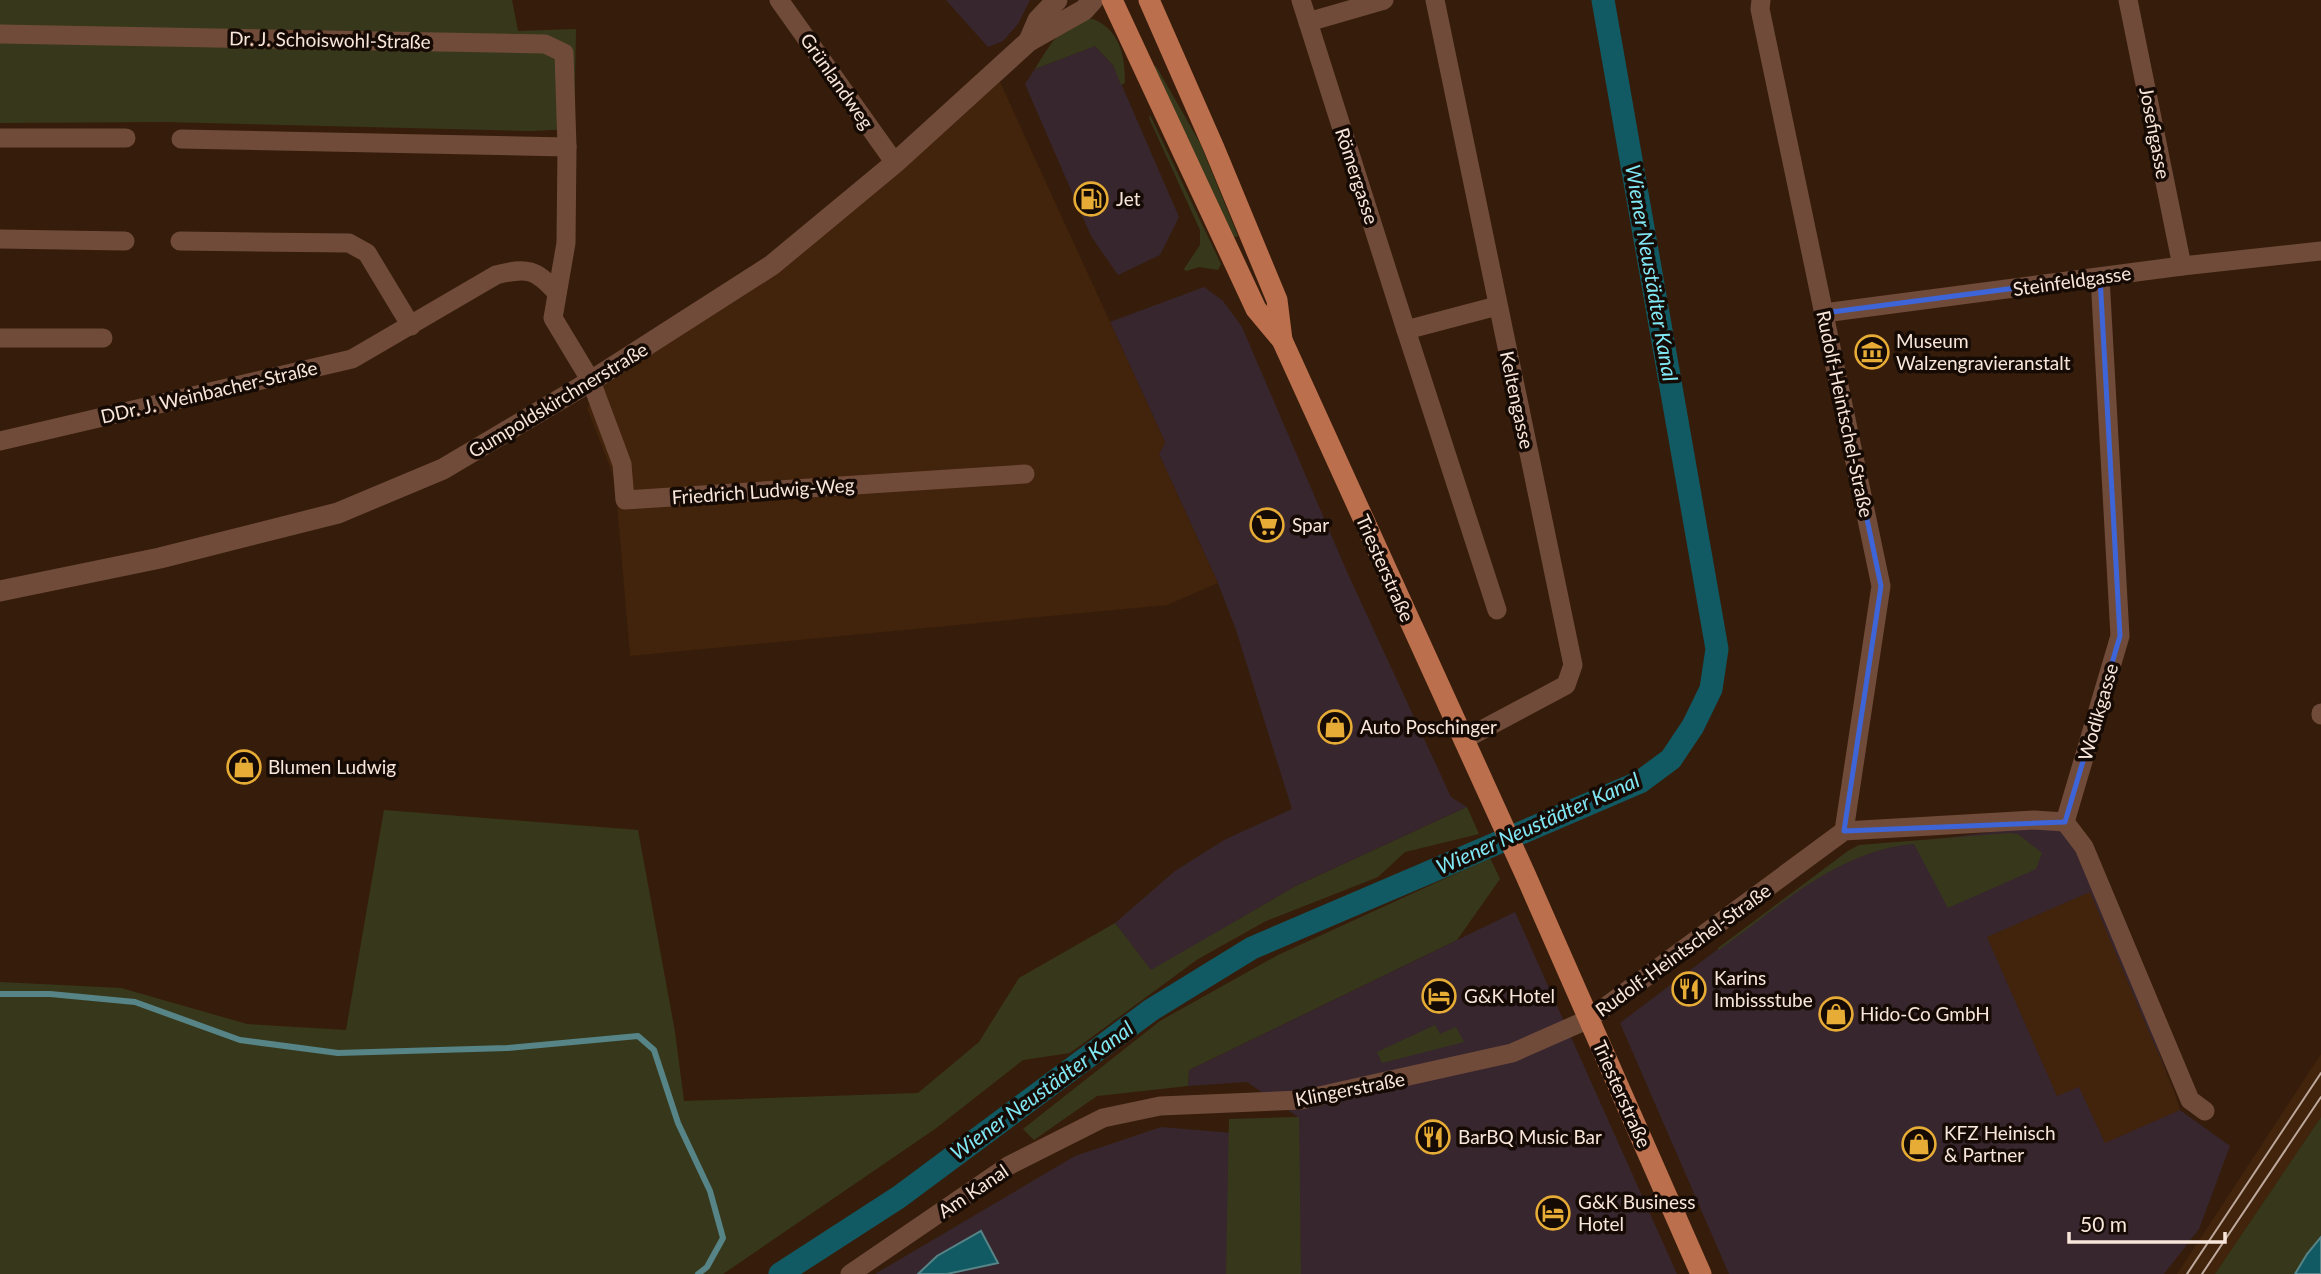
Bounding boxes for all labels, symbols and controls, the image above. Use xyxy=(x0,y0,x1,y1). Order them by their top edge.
street label: Dr. J. Schoiswohl-Straße xyxy=(229,26,431,53)
street label: Grünlandweg xyxy=(796,28,879,133)
street label: Josefigasse xyxy=(2135,85,2176,181)
street label: Römergasse xyxy=(1331,125,1384,227)
water label: Wiener Neustädter Kanal xyxy=(1621,162,1684,383)
fuel station icon: Jet xyxy=(1072,180,1110,218)
place label: Jet xyxy=(1116,187,1141,210)
street label: Steinfeldgasse xyxy=(2011,261,2132,300)
street label: Rudolf-Heintschel-Straße xyxy=(1812,308,1879,519)
place label: Museum Walzengravieranstalt xyxy=(1896,329,2071,374)
museum icon: Museum Walzengravieranstalt xyxy=(1853,333,1891,371)
street label: Gumpoldskirchnerstraße xyxy=(464,337,651,462)
street label: Keltengasse xyxy=(1496,349,1539,451)
street label: DDr. J. Weinbacher-Straße xyxy=(98,355,320,428)
street label: Friedrich Ludwig-Weg xyxy=(671,473,855,508)
supermarket icon: Spar xyxy=(1248,506,1286,544)
street label: Triesterstraße xyxy=(1352,511,1419,625)
place label: Spar xyxy=(1292,513,1329,536)
street label: Wodikgasse xyxy=(2073,661,2122,763)
shop icon: Auto Poschinger xyxy=(1316,708,1354,746)
place label: Auto Poschinger xyxy=(1360,715,1497,738)
shop icon: Blumen Ludwig xyxy=(225,748,263,786)
place label: Blumen Ludwig xyxy=(268,755,396,778)
water label: Wiener Neustädter Kanal xyxy=(1432,766,1643,879)
street label: Rudolf-Heintschel-Straße xyxy=(1591,878,1775,1021)
place label: Karins Imbissstube xyxy=(1714,966,1813,1011)
restaurant icon: Karins Imbissstube xyxy=(1670,970,1708,1008)
hotel icon: G&K Hotel xyxy=(1420,977,1458,1015)
place label: G&K Hotel xyxy=(1464,984,1555,1007)
shop icon: Hido-Co GmbH xyxy=(1817,995,1855,1033)
place label: Hido-Co GmbH xyxy=(1860,1002,1990,1025)
water label: Wiener Neustädter Kanal xyxy=(945,1015,1138,1164)
street label: Triesterstraße xyxy=(1589,1037,1656,1151)
street label: Klingerstraße xyxy=(1293,1067,1407,1110)
restaurant icon: BarBQ Music Bar xyxy=(1414,1118,1452,1156)
place label: KFZ Heinisch & Partner xyxy=(1944,1121,2056,1166)
place label: BarBQ Music Bar xyxy=(1458,1125,1602,1148)
shop icon: KFZ Heinisch & Partner xyxy=(1900,1125,1938,1163)
street label: Am Kanal xyxy=(933,1159,1012,1222)
place label: G&K Business Hotel xyxy=(1578,1190,1695,1235)
hotel icon: G&K Business Hotel xyxy=(1534,1194,1572,1232)
scale bar xyxy=(2069,1200,2225,1244)
text: 50 m xyxy=(2080,1211,2127,1236)

